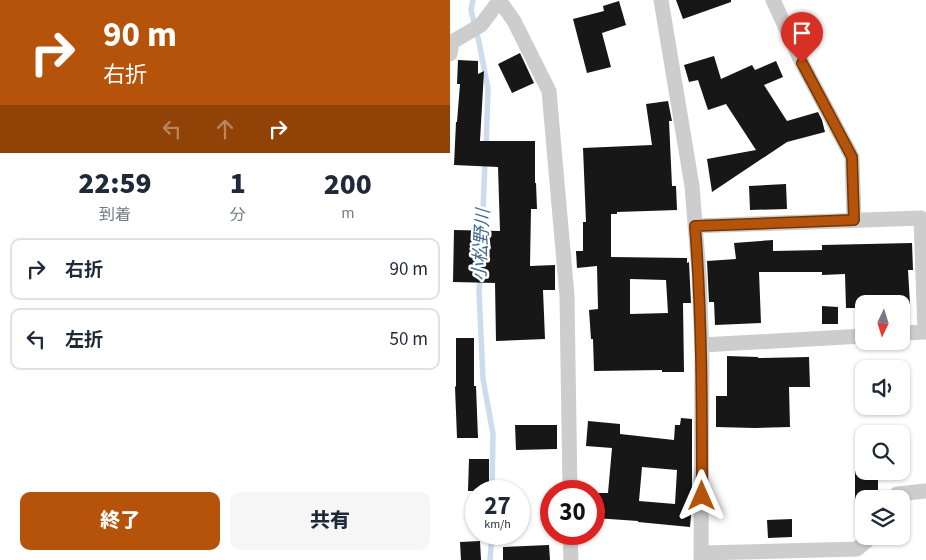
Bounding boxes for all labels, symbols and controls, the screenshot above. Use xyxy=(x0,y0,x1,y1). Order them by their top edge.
text: 90 m xyxy=(103,10,177,60)
pin xyxy=(781,12,823,63)
icon: arrive xyxy=(788,19,816,47)
icon: right xyxy=(20,20,85,85)
text: 右折 xyxy=(103,59,147,91)
icon: left xyxy=(158,115,186,143)
icon: ahead xyxy=(211,115,239,143)
icon: right xyxy=(264,115,292,143)
text: 22:59 xyxy=(78,162,152,205)
text: 1 xyxy=(230,162,246,205)
text: 200 xyxy=(324,163,372,206)
text: m xyxy=(341,202,354,224)
text: 到着 xyxy=(99,204,131,226)
text: 分 xyxy=(230,204,246,226)
water label: 小松野川 xyxy=(467,206,496,282)
icon: right xyxy=(22,255,50,283)
text: 90 m xyxy=(390,256,428,283)
text: 右折 xyxy=(65,257,103,284)
north arrow xyxy=(855,295,910,350)
map controls xyxy=(855,295,910,545)
icon: left xyxy=(22,325,50,353)
text: 50 m xyxy=(390,326,428,353)
text: 左折 xyxy=(65,327,103,354)
button: sound xyxy=(855,360,910,415)
button: search xyxy=(855,425,910,480)
position arrow xyxy=(675,469,727,521)
speed limit sign: 30 xyxy=(540,480,605,545)
text: 27 xyxy=(484,488,511,524)
button: layers xyxy=(855,490,910,545)
button: 終了 xyxy=(20,492,220,550)
button: 共有 xyxy=(230,492,430,550)
text: km/h xyxy=(484,516,511,533)

